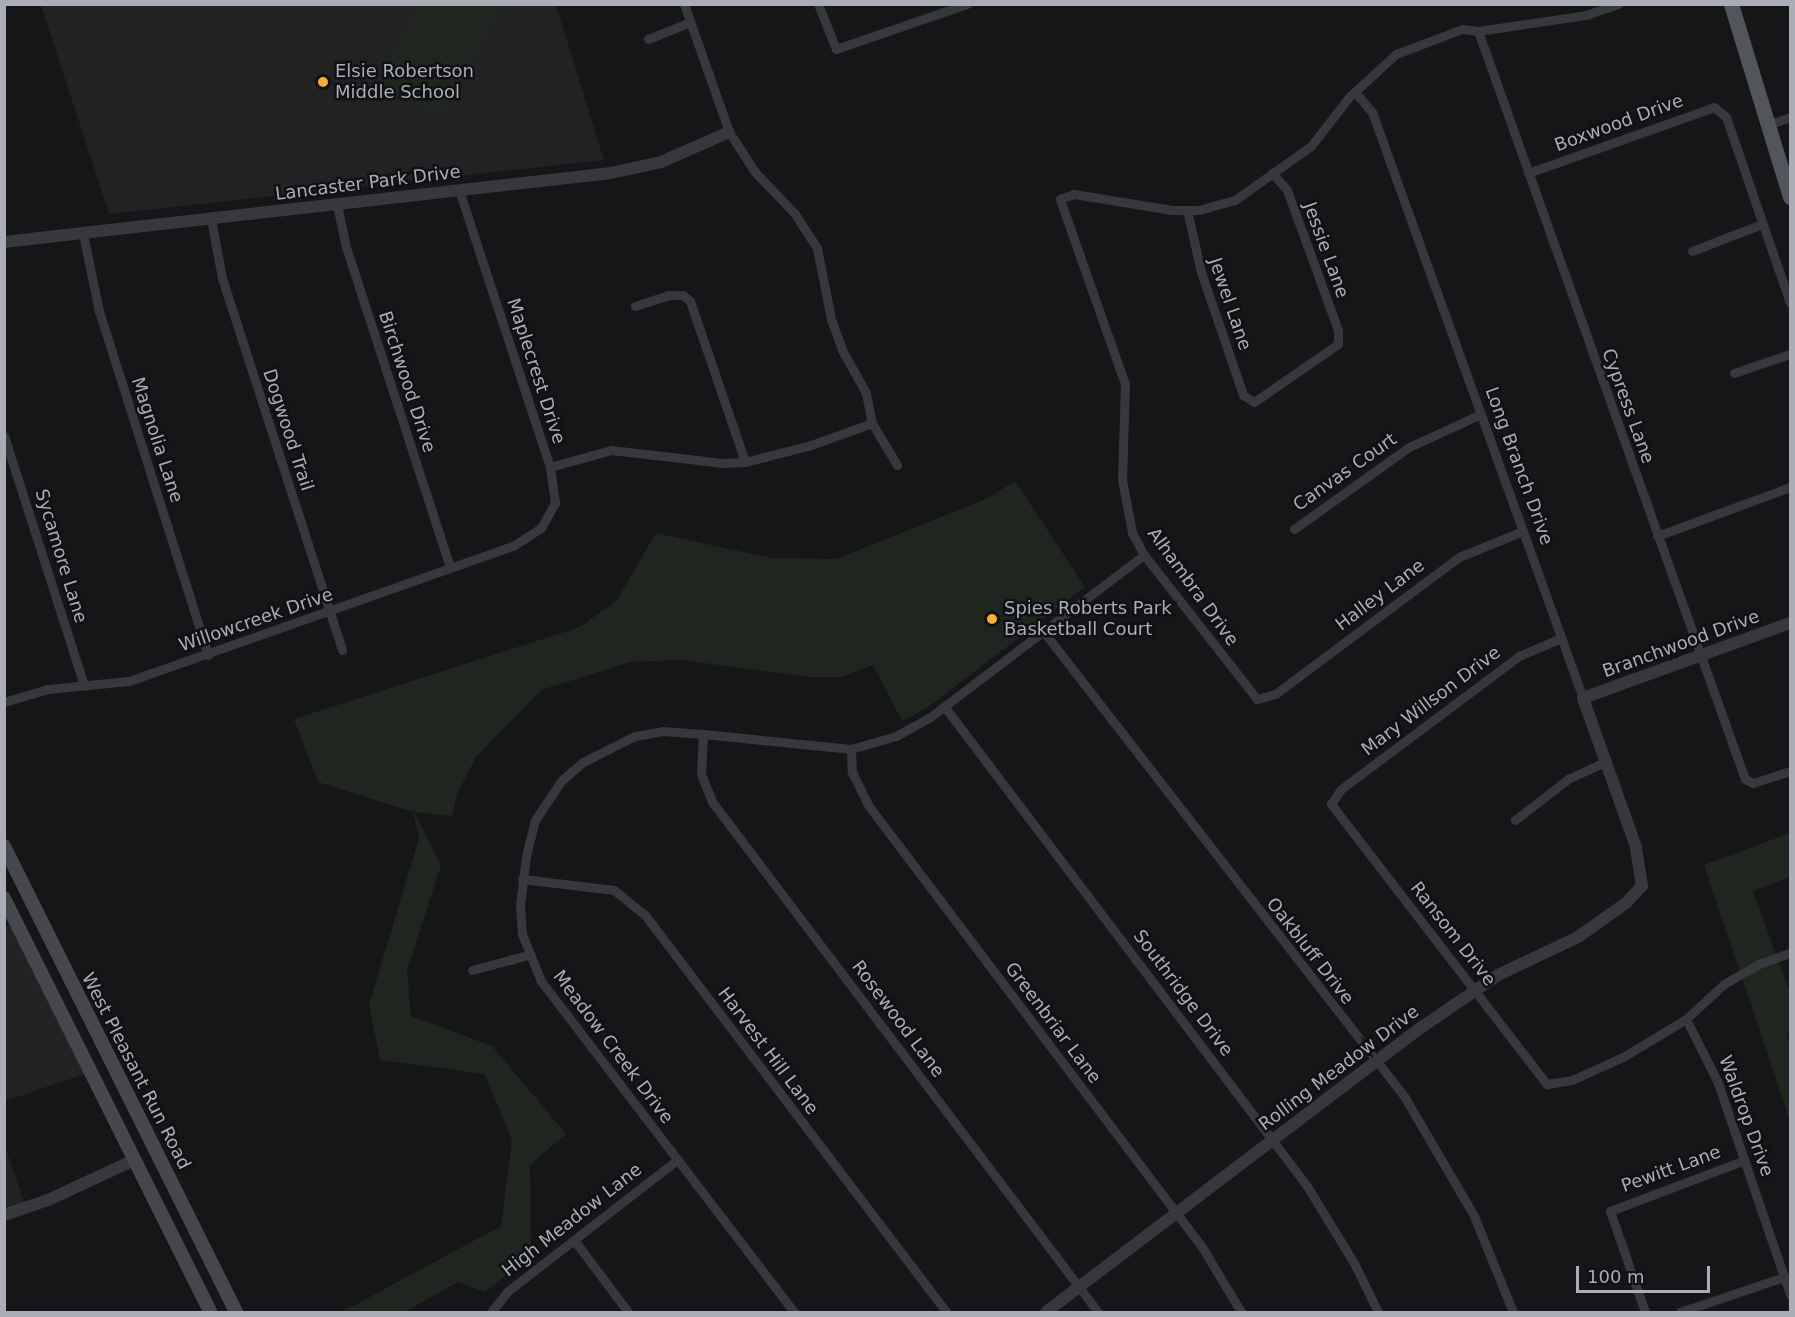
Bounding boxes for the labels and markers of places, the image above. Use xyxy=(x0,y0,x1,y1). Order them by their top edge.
place label: Elsie Robertson Middle School xyxy=(335,61,474,104)
marker: Elsie Robertson Middle School xyxy=(316,75,330,89)
place label: Spies Roberts Park Basketball Court xyxy=(1004,598,1172,640)
marker: Spies Roberts Park Basketball Court xyxy=(985,612,999,626)

